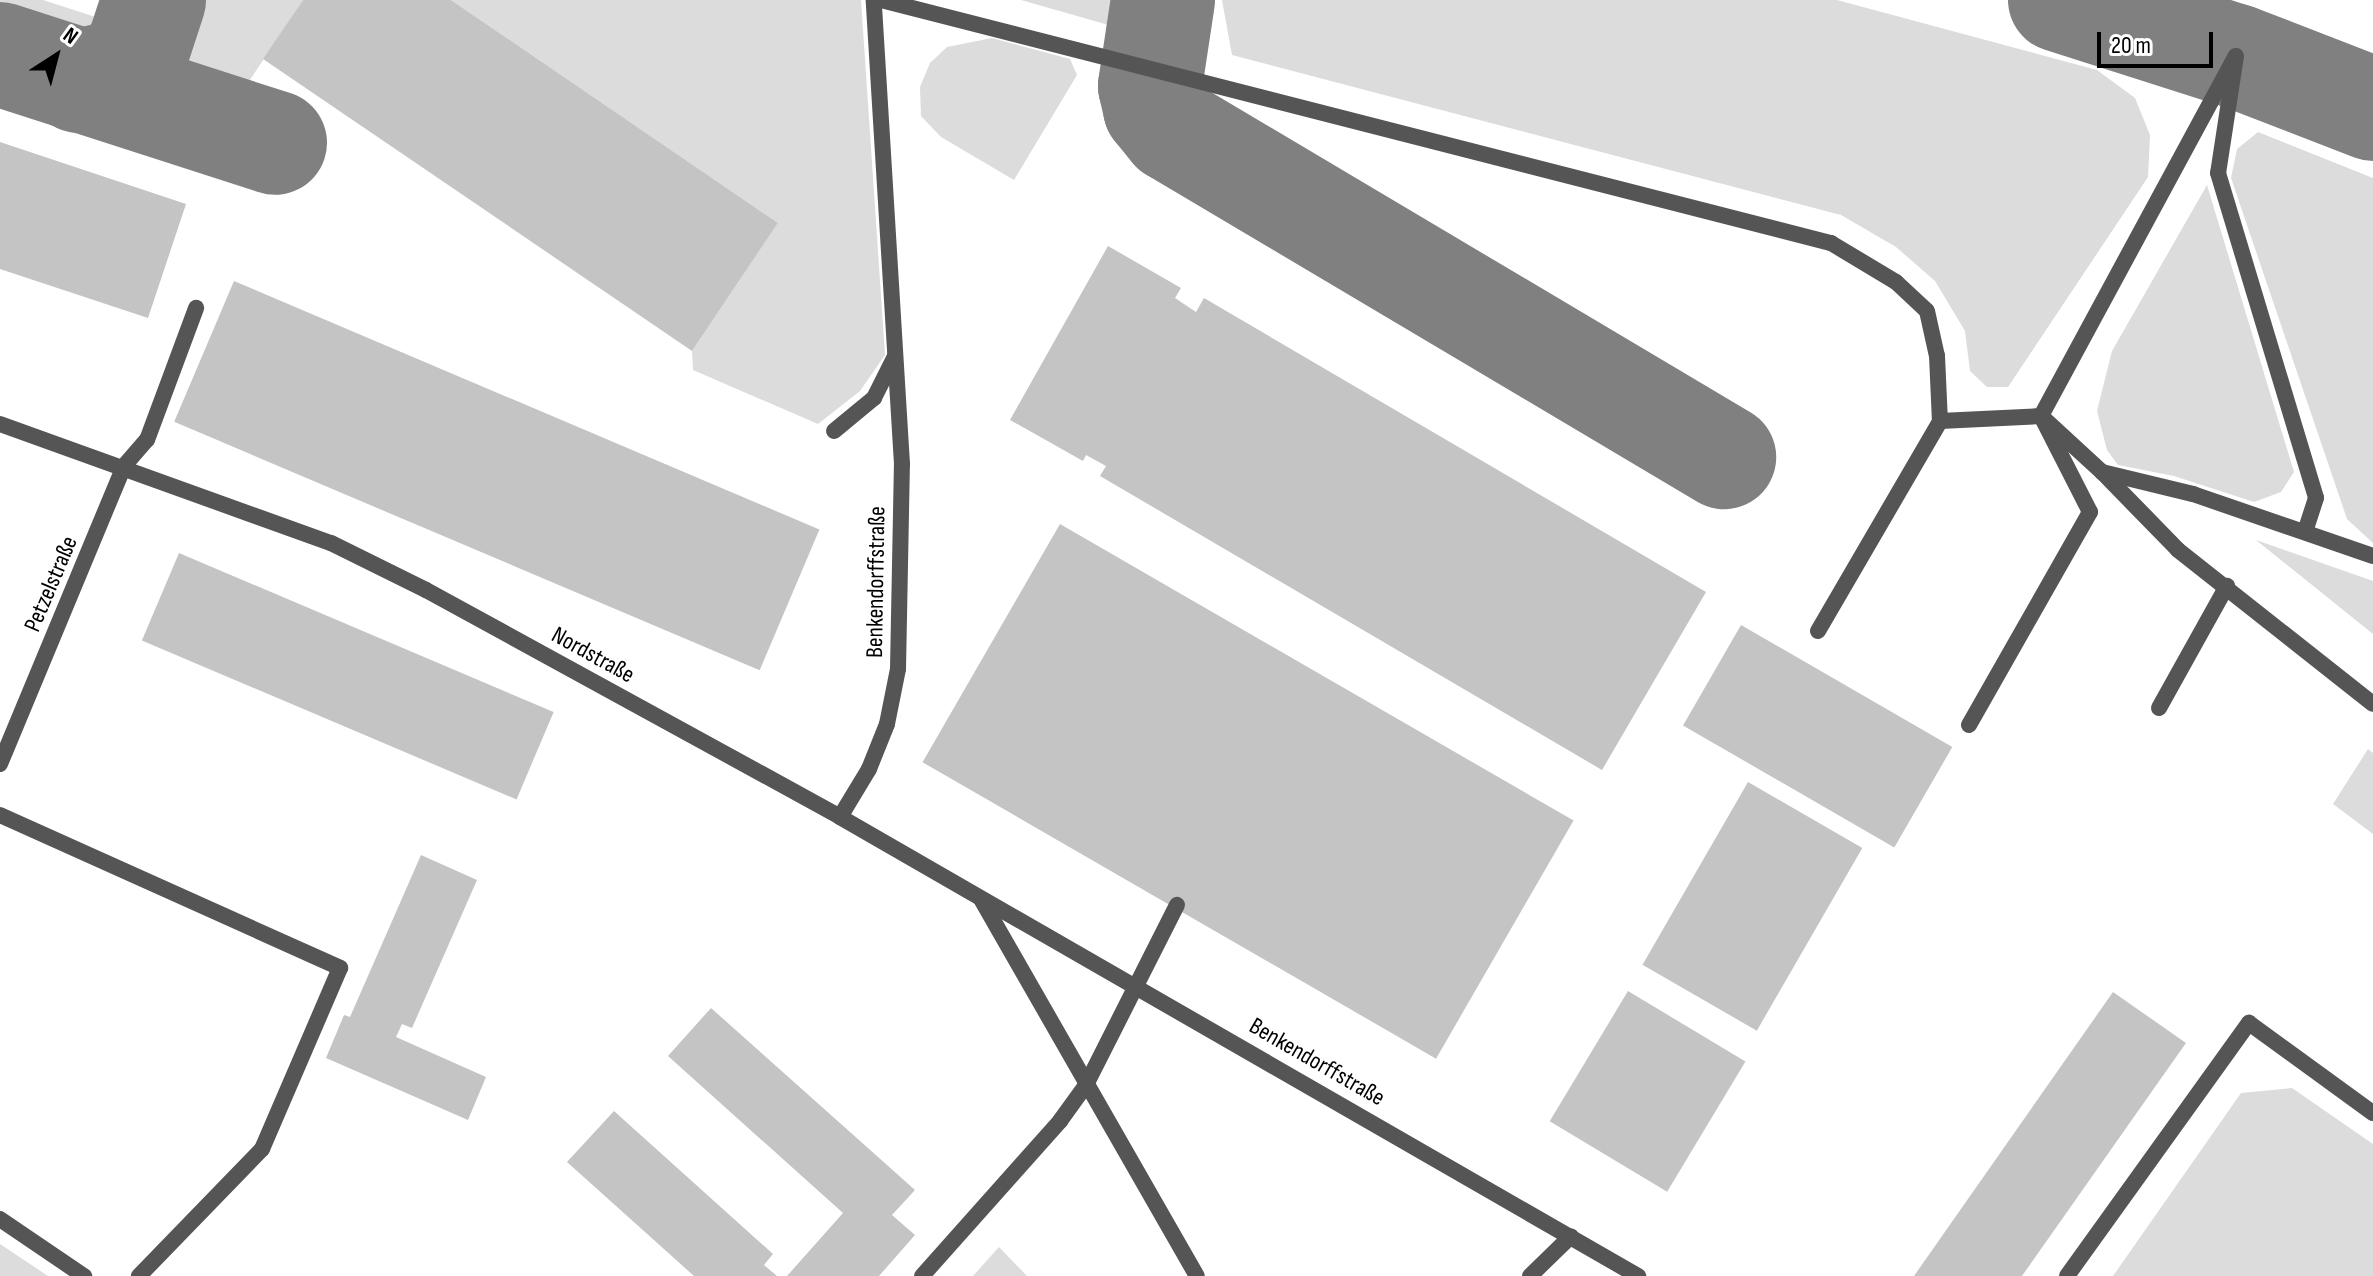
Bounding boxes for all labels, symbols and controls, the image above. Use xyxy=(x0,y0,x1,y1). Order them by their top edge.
north arrow xyxy=(16,16,96,96)
scale bar xyxy=(2101,16,2217,66)
text: N xyxy=(58,22,83,51)
text: 20 m xyxy=(2111,31,2151,60)
street label: Benkendorffstraße xyxy=(860,506,892,658)
street label: Petzelstraße xyxy=(18,532,84,636)
street label: Nordstraße xyxy=(547,621,639,689)
street label: Benkendorffstraße xyxy=(1244,1012,1390,1112)

